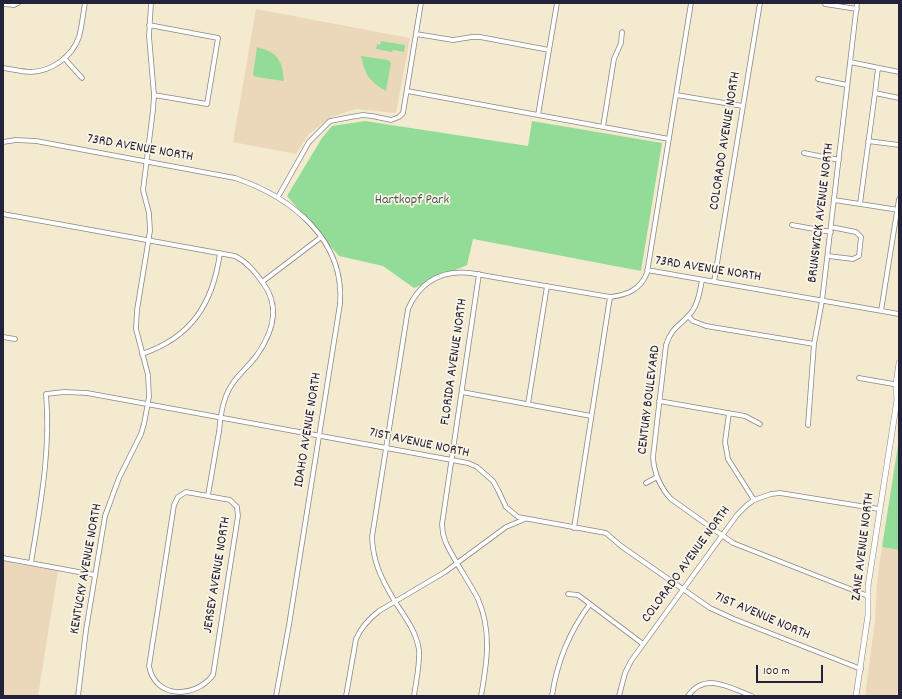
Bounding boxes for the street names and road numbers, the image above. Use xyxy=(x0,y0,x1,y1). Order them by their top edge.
street label: COLORADO AVENUE NORTH xyxy=(707,70,745,212)
street label: 73RD AVENUE NORTH xyxy=(86,131,194,167)
street label: BRUNSWICK AVENUE NORTH xyxy=(805,142,839,284)
street label: 73RD AVENUE NORTH xyxy=(654,253,762,287)
street label: FLORIDA AVENUE NORTH xyxy=(438,298,472,426)
street label: CENTURY BOULEVARD xyxy=(635,345,665,455)
street label: IDAHO AVENUE NORTH xyxy=(292,371,326,489)
street label: 71ST AVENUE NORTH xyxy=(367,425,471,463)
street label: ZANE AVENUE NORTH xyxy=(849,492,879,602)
street label: KENTUCKY AVENUE NORTH xyxy=(67,502,107,636)
street label: COLORADO AVENUE NORTH xyxy=(639,503,735,627)
street label: JERSEY AVENUE NORTH xyxy=(201,516,235,634)
street label: 71ST AVENUE NORTH xyxy=(712,589,812,645)

